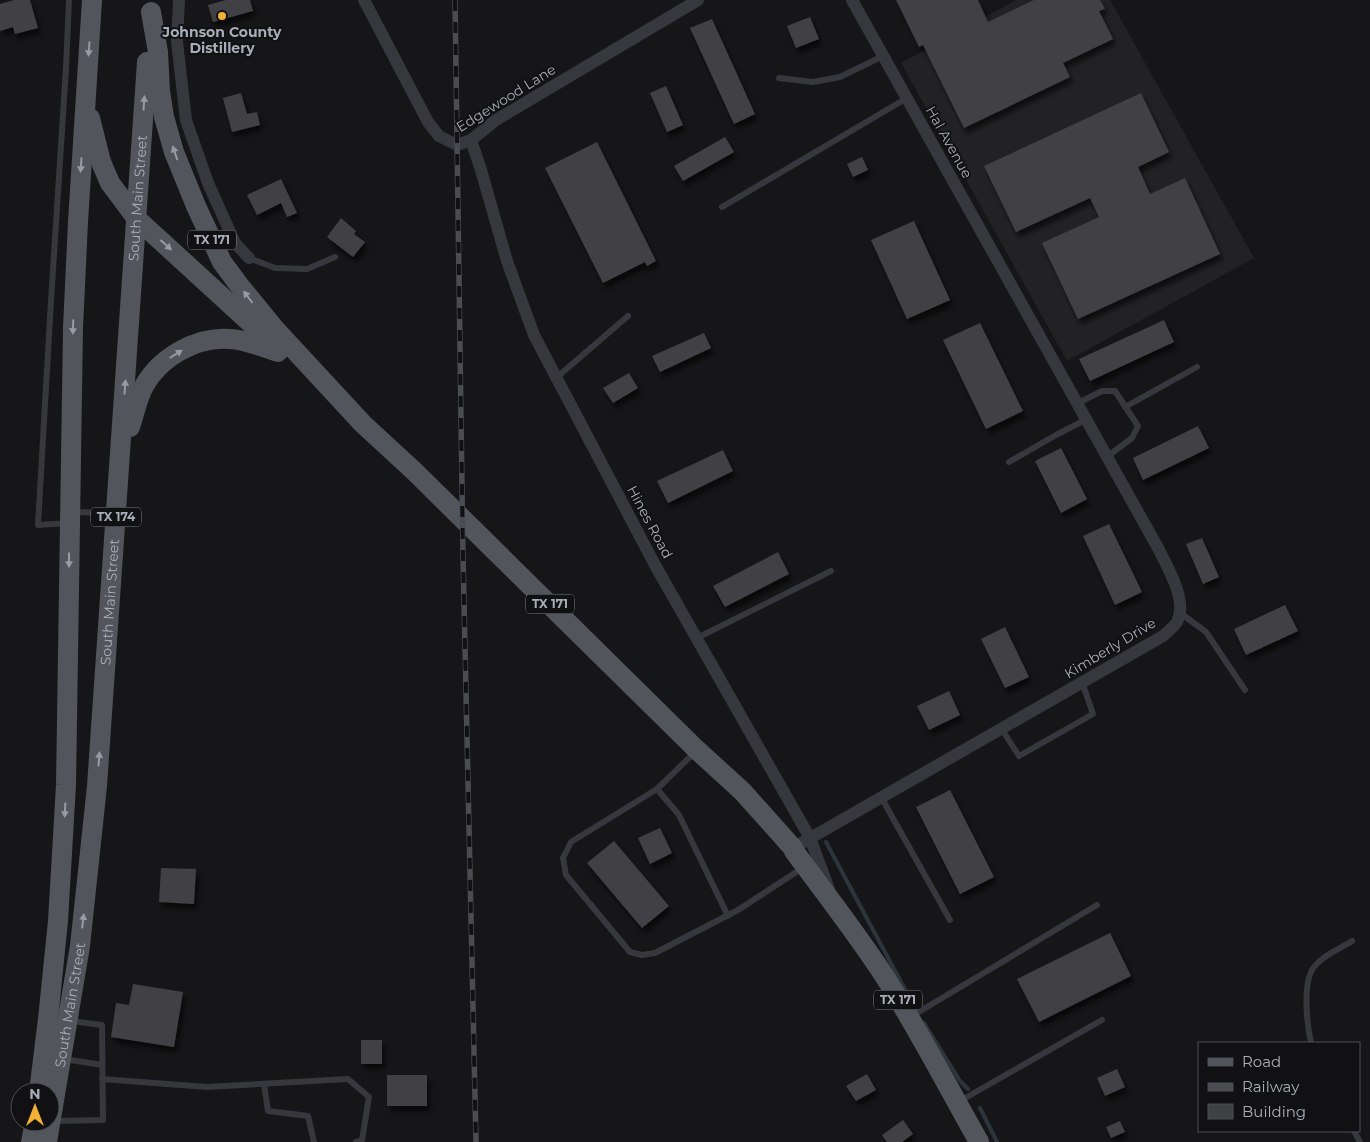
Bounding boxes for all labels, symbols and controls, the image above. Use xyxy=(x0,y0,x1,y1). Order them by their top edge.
marker: Johnson County Distillery xyxy=(216,10,228,22)
place label: Johnson County Distillery xyxy=(162,23,282,57)
one-way arrow xyxy=(85,41,93,57)
street label: Edgewood Lane xyxy=(453,60,559,136)
one-way arrow xyxy=(141,95,149,111)
street label: Hal Avenue xyxy=(922,103,976,181)
street label: South Main Street xyxy=(124,134,151,262)
one-way arrow xyxy=(171,145,179,160)
one-way arrow xyxy=(77,157,85,173)
road number: TX 171 xyxy=(188,230,236,250)
one-way arrow xyxy=(159,239,171,251)
one-way arrow xyxy=(243,290,253,304)
one-way arrow xyxy=(69,320,77,336)
one-way arrow xyxy=(170,349,183,358)
one-way arrow xyxy=(121,379,129,395)
street label: Hines Road xyxy=(623,482,677,562)
road number: TX 174 xyxy=(91,508,141,526)
street label: South Main Street xyxy=(96,538,123,666)
one-way arrow xyxy=(65,552,73,568)
road number: TX 171 xyxy=(526,594,574,614)
street label: Kimberly Drive xyxy=(1061,614,1159,682)
one-way arrow xyxy=(96,751,104,767)
one-way arrow xyxy=(60,802,68,818)
one-way arrow xyxy=(79,912,87,928)
street label: South Main Street xyxy=(51,941,89,1069)
road number: TX 171 xyxy=(874,990,922,1010)
legend xyxy=(1198,1042,1360,1132)
text: Road xyxy=(1242,1052,1281,1071)
text: Railway xyxy=(1242,1077,1300,1096)
north arrow xyxy=(10,1082,60,1132)
text: N xyxy=(29,1085,41,1103)
text: Building xyxy=(1242,1102,1306,1121)

